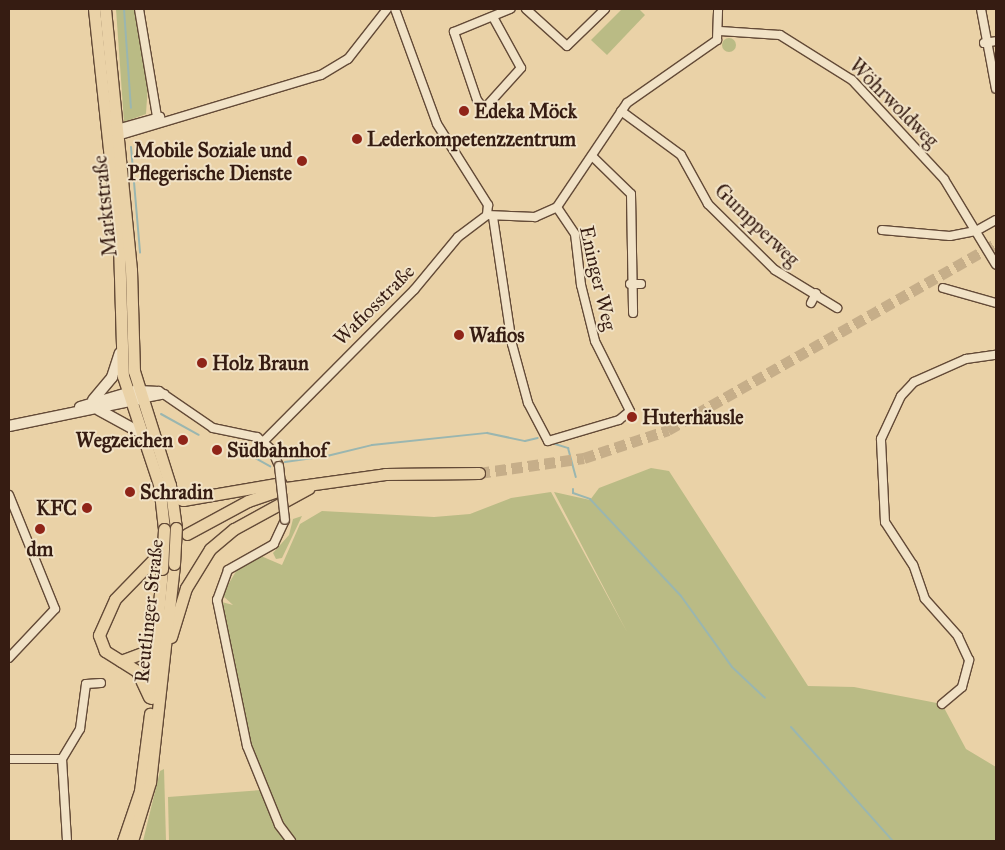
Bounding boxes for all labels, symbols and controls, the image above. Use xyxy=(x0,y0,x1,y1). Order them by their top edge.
street label: Wöhrwoldweg xyxy=(844,53,944,153)
place label: Edeka Möck xyxy=(474,99,577,123)
marker: Edeka Möck xyxy=(458,105,470,117)
place label: Lederkompetenzzentrum xyxy=(367,127,576,151)
marker: Lederkompetenzzentrum xyxy=(351,133,363,145)
place label: Mobile Soziale und Pflegerische Dienste xyxy=(128,138,292,185)
street label: Marktstraße xyxy=(88,154,122,258)
marker: Mobile Soziale und Pflegerische Dienste xyxy=(296,155,308,167)
street label: Gumpperweg xyxy=(710,179,804,271)
street label: Eninger Weg xyxy=(574,223,622,333)
street label: Wafiosstraße xyxy=(329,260,419,350)
place label: Wafios xyxy=(469,323,525,347)
marker: Wafios xyxy=(453,329,465,341)
place label: Holz Braun xyxy=(212,351,309,375)
marker: Holz Braun xyxy=(196,357,208,369)
place label: Huterhäusle xyxy=(642,405,744,429)
marker: Huterhäusle xyxy=(626,411,638,423)
place label: Wegzeichen xyxy=(76,428,173,452)
marker: Wegzeichen xyxy=(177,434,189,446)
place label: Südbahnhof xyxy=(227,438,327,462)
marker: Südbahnhof xyxy=(211,444,223,456)
place label: Schradin xyxy=(140,480,213,504)
marker: Schradin xyxy=(124,486,136,498)
place label: KFC xyxy=(36,496,77,520)
marker: KFC xyxy=(81,502,93,514)
marker: dm xyxy=(34,523,46,535)
place label: dm xyxy=(27,537,53,561)
street label: Reutlinger Straße xyxy=(130,538,168,684)

